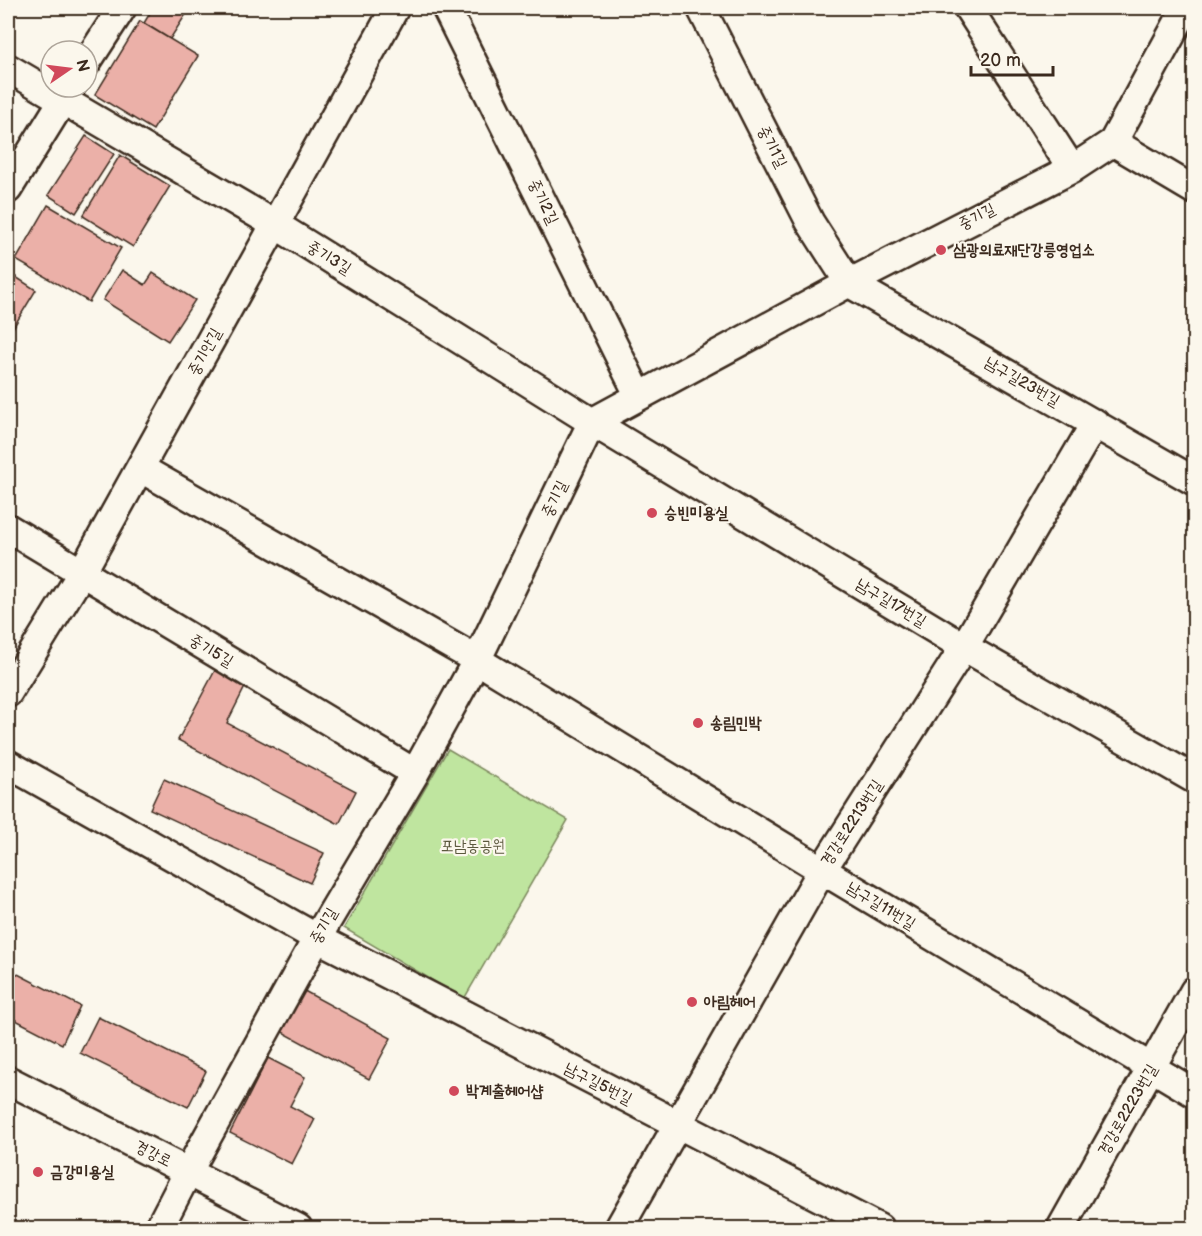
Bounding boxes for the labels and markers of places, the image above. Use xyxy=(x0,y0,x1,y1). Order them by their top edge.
place label: 삼광의료재단강릉영업소 xyxy=(953,241,1095,260)
marker: 삼광의료재단강릉영업소 xyxy=(934,243,948,257)
place label: 승빈미용실 xyxy=(664,504,729,523)
marker: 승빈미용실 xyxy=(645,506,659,520)
place label: 송림민박 xyxy=(710,714,762,733)
marker: 송림민박 xyxy=(691,716,705,730)
place label: 아림헤어 xyxy=(703,993,756,1012)
marker: 아림헤어 xyxy=(685,995,699,1009)
place label: 박계출헤어샵 xyxy=(466,1082,543,1101)
marker: 박계출헤어샵 xyxy=(447,1084,461,1098)
place label: 금강미용실 xyxy=(50,1163,115,1182)
marker: 금강미용실 xyxy=(31,1165,45,1179)

